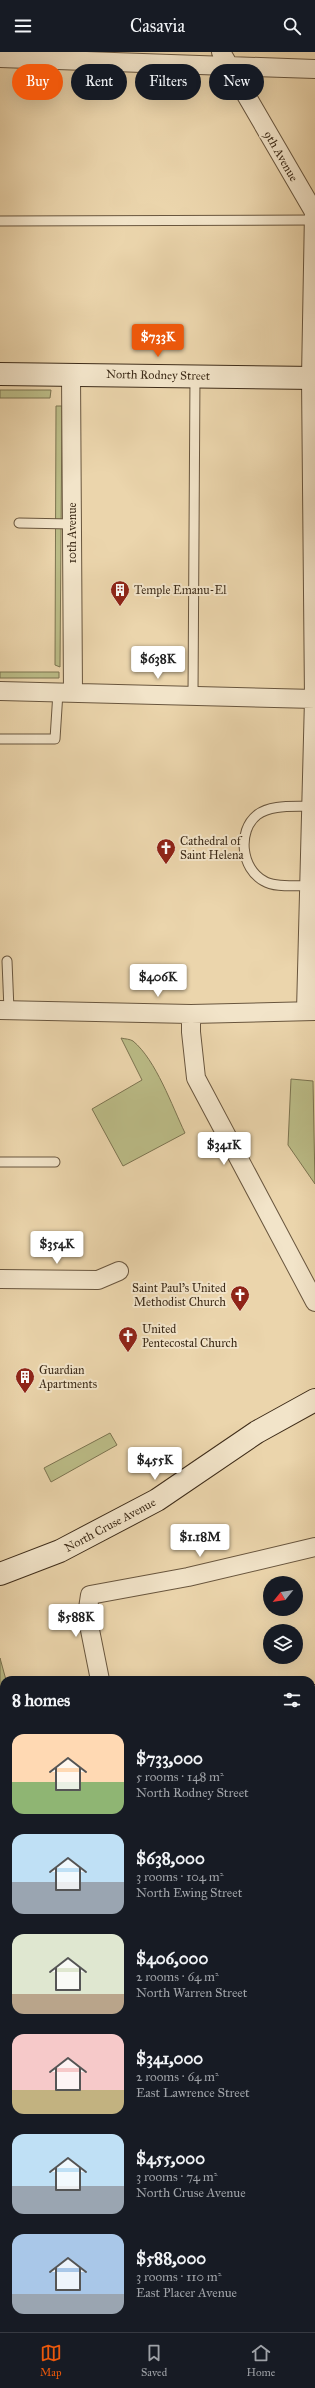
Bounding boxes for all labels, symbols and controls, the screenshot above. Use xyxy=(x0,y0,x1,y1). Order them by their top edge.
icon: menu xyxy=(12,15,34,37)
text: Casavia xyxy=(130,15,185,37)
icon: search xyxy=(281,15,303,37)
chip: Buy xyxy=(12,64,63,100)
chip: Rent xyxy=(71,64,127,100)
chip: Filters xyxy=(135,64,201,100)
chip: New xyxy=(209,64,264,100)
street label: 9th Avenue xyxy=(261,128,301,184)
pin: $733K xyxy=(130,324,186,358)
text: $733K xyxy=(141,329,175,345)
street label: North Rodney Street xyxy=(106,367,211,383)
street label: 10th Avenue xyxy=(65,502,79,564)
building icon: Temple Emanu-El xyxy=(109,579,131,607)
place label: Temple Emanu-El xyxy=(134,583,227,597)
pin: $638K xyxy=(130,646,186,680)
text: $638K xyxy=(140,651,176,667)
place label: Cathedral of Saint Helena xyxy=(180,834,244,862)
church icon: Cathedral of Saint Helena xyxy=(155,837,177,865)
pin: $406K xyxy=(130,964,186,998)
text: $406K xyxy=(139,969,177,985)
pin: $341K xyxy=(196,1132,252,1166)
text: $341K xyxy=(207,1137,241,1153)
pin: $354K xyxy=(29,1231,85,1265)
text: $354K xyxy=(39,1236,75,1252)
place label: Saint Paul's United Methodist Church xyxy=(132,1281,226,1309)
church icon: Saint Paul's United Methodist Church xyxy=(229,1284,251,1312)
place label: United Pentecostal Church xyxy=(142,1322,238,1350)
church icon: United Pentecostal Church xyxy=(117,1325,139,1353)
place label: Guardian Apartments xyxy=(38,1363,97,1391)
building icon: Guardian Apartments xyxy=(14,1366,36,1394)
pin: $455K xyxy=(127,1447,183,1481)
text: $455K xyxy=(137,1452,173,1468)
street label: North Cruse Avenue xyxy=(62,1495,158,1555)
pin: $1.18M xyxy=(167,1524,233,1558)
text: $1.18M xyxy=(179,1529,221,1545)
north arrow xyxy=(263,1576,303,1616)
map controls xyxy=(263,1576,303,1664)
pin: $588K xyxy=(48,1604,104,1638)
text: $588K xyxy=(58,1609,94,1625)
button: layers xyxy=(263,1624,303,1664)
icon: filters xyxy=(281,1689,303,1711)
text: 8 homes xyxy=(12,1690,70,1711)
text: $733,000 xyxy=(136,1748,203,1769)
icon: home xyxy=(44,1750,92,1798)
text: 5 rooms · 148 m² xyxy=(136,1769,224,1785)
text: North Rodney Street xyxy=(136,1785,249,1801)
text: $638,000 xyxy=(136,1848,205,1869)
icon: home xyxy=(44,1850,92,1898)
text: 3 rooms · 104 m² xyxy=(136,1869,224,1885)
text: North Ewing Street xyxy=(136,1885,242,1901)
text: $406,000 xyxy=(136,1948,208,1969)
icon: home xyxy=(44,1950,92,1998)
text: 2 rooms · 64 m² xyxy=(136,1969,219,1985)
text: North Warren Street xyxy=(136,1985,247,2001)
text: $341,000 xyxy=(136,2048,203,2069)
icon: home xyxy=(44,2050,92,2098)
text: 2 rooms · 64 m² xyxy=(136,2069,219,2085)
text: East Lawrence Street xyxy=(136,2085,250,2101)
text: $455,000 xyxy=(136,2148,205,2169)
icon: home xyxy=(44,2150,92,2198)
text: 3 rooms · 74 m² xyxy=(136,2169,218,2185)
text: North Cruse Avenue xyxy=(136,2185,246,2201)
text: $588,000 xyxy=(136,2248,206,2269)
icon: home xyxy=(44,2250,92,2298)
text: 3 rooms · 110 m² xyxy=(136,2269,221,2285)
text: East Placer Avenue xyxy=(136,2285,237,2301)
tab: Map xyxy=(40,2342,62,2379)
tab: Saved xyxy=(141,2342,167,2379)
tab: Home xyxy=(247,2342,275,2379)

